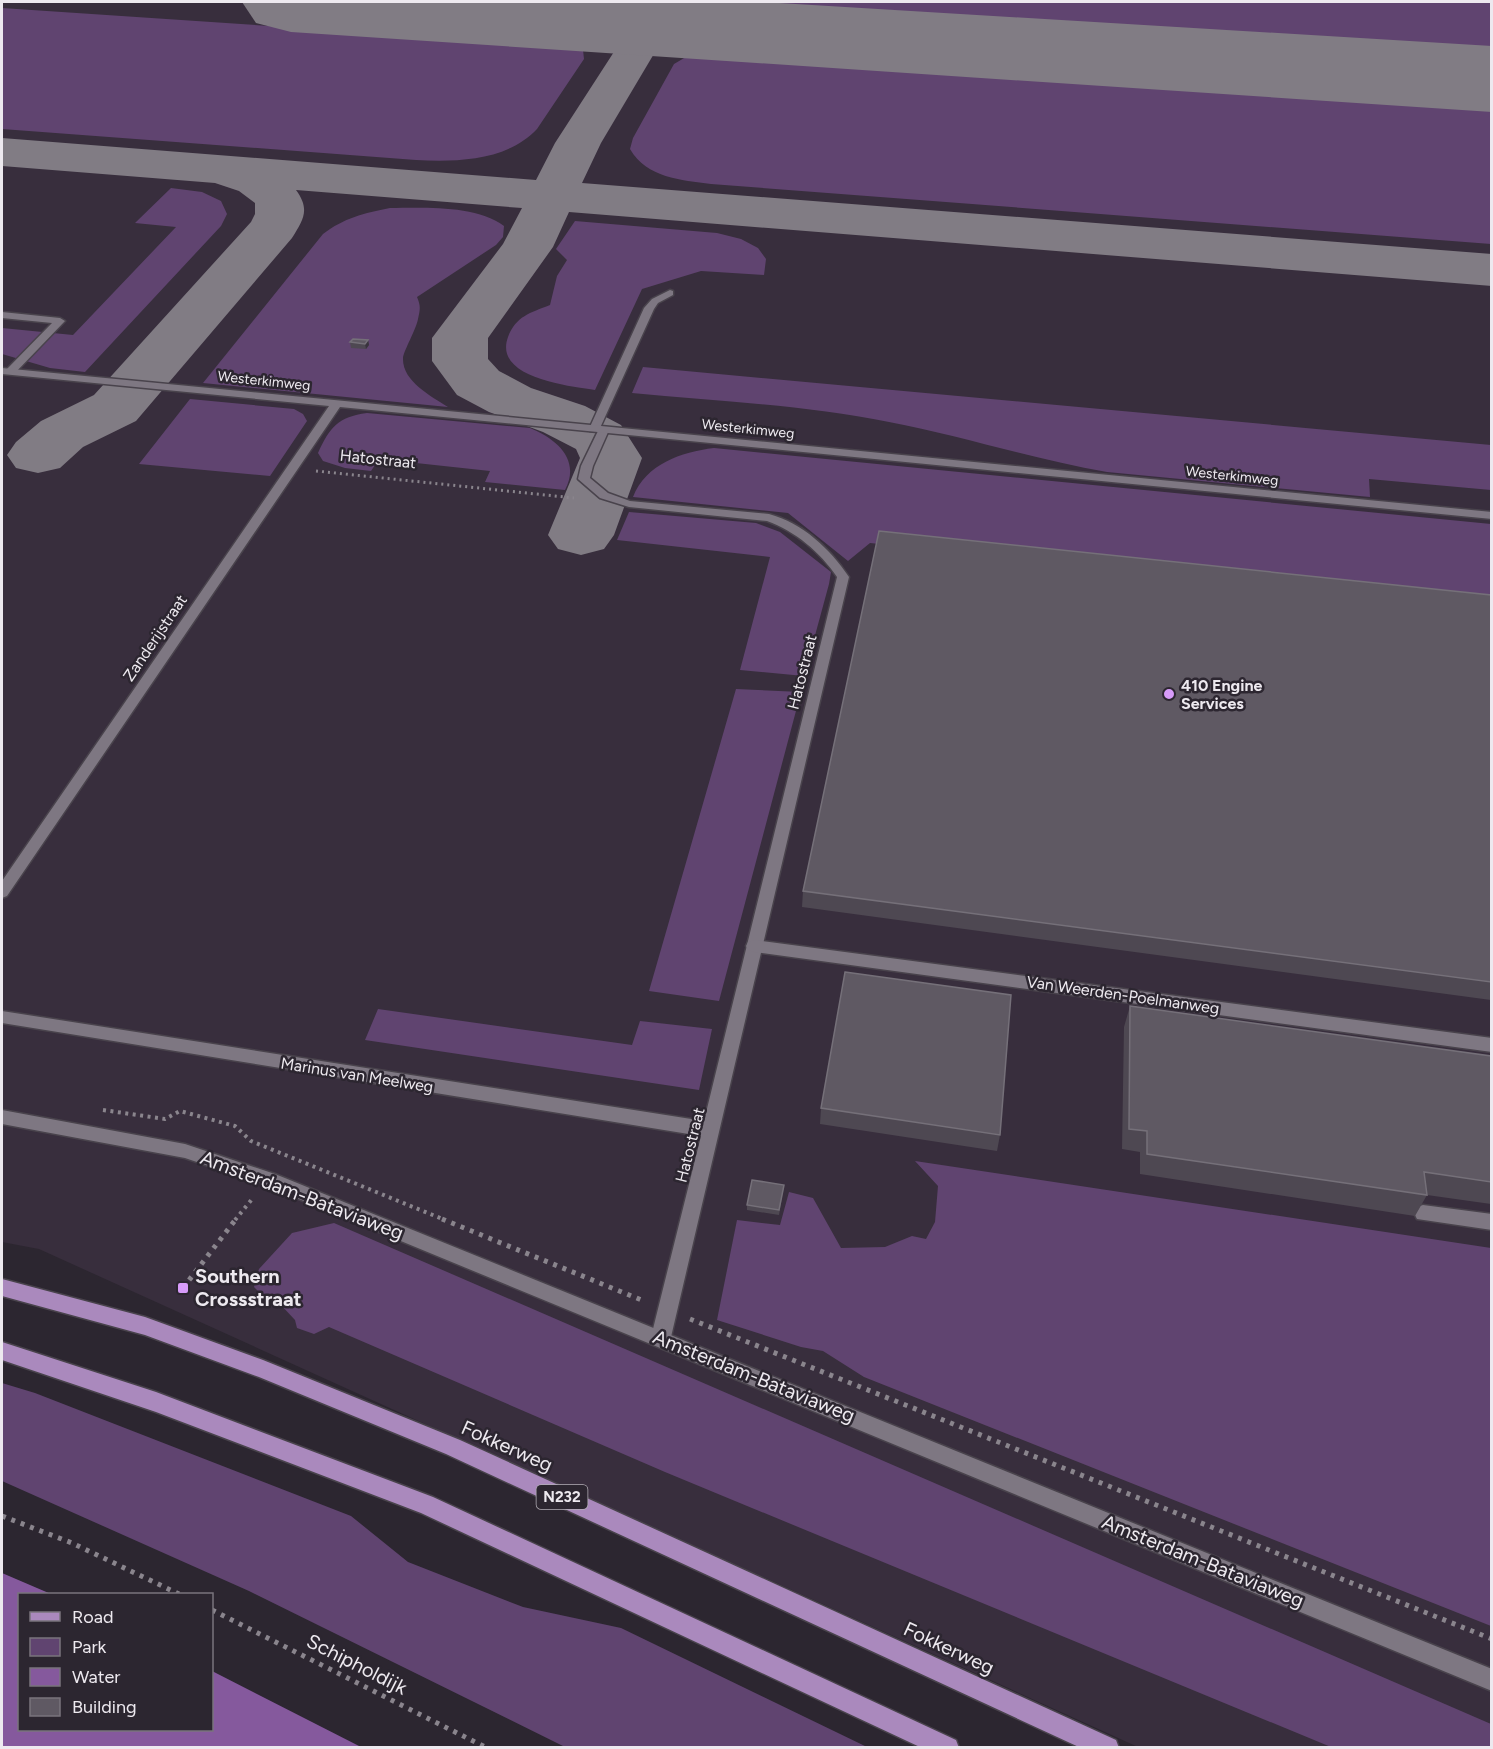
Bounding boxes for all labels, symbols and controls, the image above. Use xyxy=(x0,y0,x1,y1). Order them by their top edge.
street label: Westerkimweg xyxy=(217,368,311,394)
street label: Westerkimweg xyxy=(701,416,795,442)
street label: Hatostraat xyxy=(339,446,417,472)
street label: Westerkimweg xyxy=(1185,463,1279,489)
street label: Zanderijstraat xyxy=(119,591,191,685)
street label: Hatostraat xyxy=(783,632,821,712)
place label: 410 Engine Services xyxy=(1181,676,1262,713)
marker: 410 Engine Services xyxy=(1162,687,1176,701)
street label: Van Weerden-Poelmanweg xyxy=(1025,972,1221,1018)
street label: Marinus van Meelweg xyxy=(279,1054,435,1096)
street label: Hatostraat xyxy=(671,1105,709,1185)
street label: Amsterdam-Bataviaweg xyxy=(197,1145,407,1245)
place label: Southern Crossstraat xyxy=(195,1264,302,1311)
marker: Southern Crossstraat xyxy=(176,1281,190,1295)
street label: Amsterdam-Bataviaweg xyxy=(650,1325,858,1427)
street label: Fokkerweg xyxy=(458,1415,556,1477)
road number: N232 xyxy=(536,1485,588,1509)
street label: Amsterdam-Bataviaweg xyxy=(1099,1510,1307,1612)
legend xyxy=(18,1593,213,1731)
text: Road xyxy=(72,1606,113,1628)
street label: Fokkerweg xyxy=(900,1617,998,1679)
street label: Schipholdijk xyxy=(303,1628,411,1700)
text: Park xyxy=(72,1636,107,1658)
text: Water xyxy=(72,1666,120,1688)
text: Building xyxy=(72,1696,137,1718)

